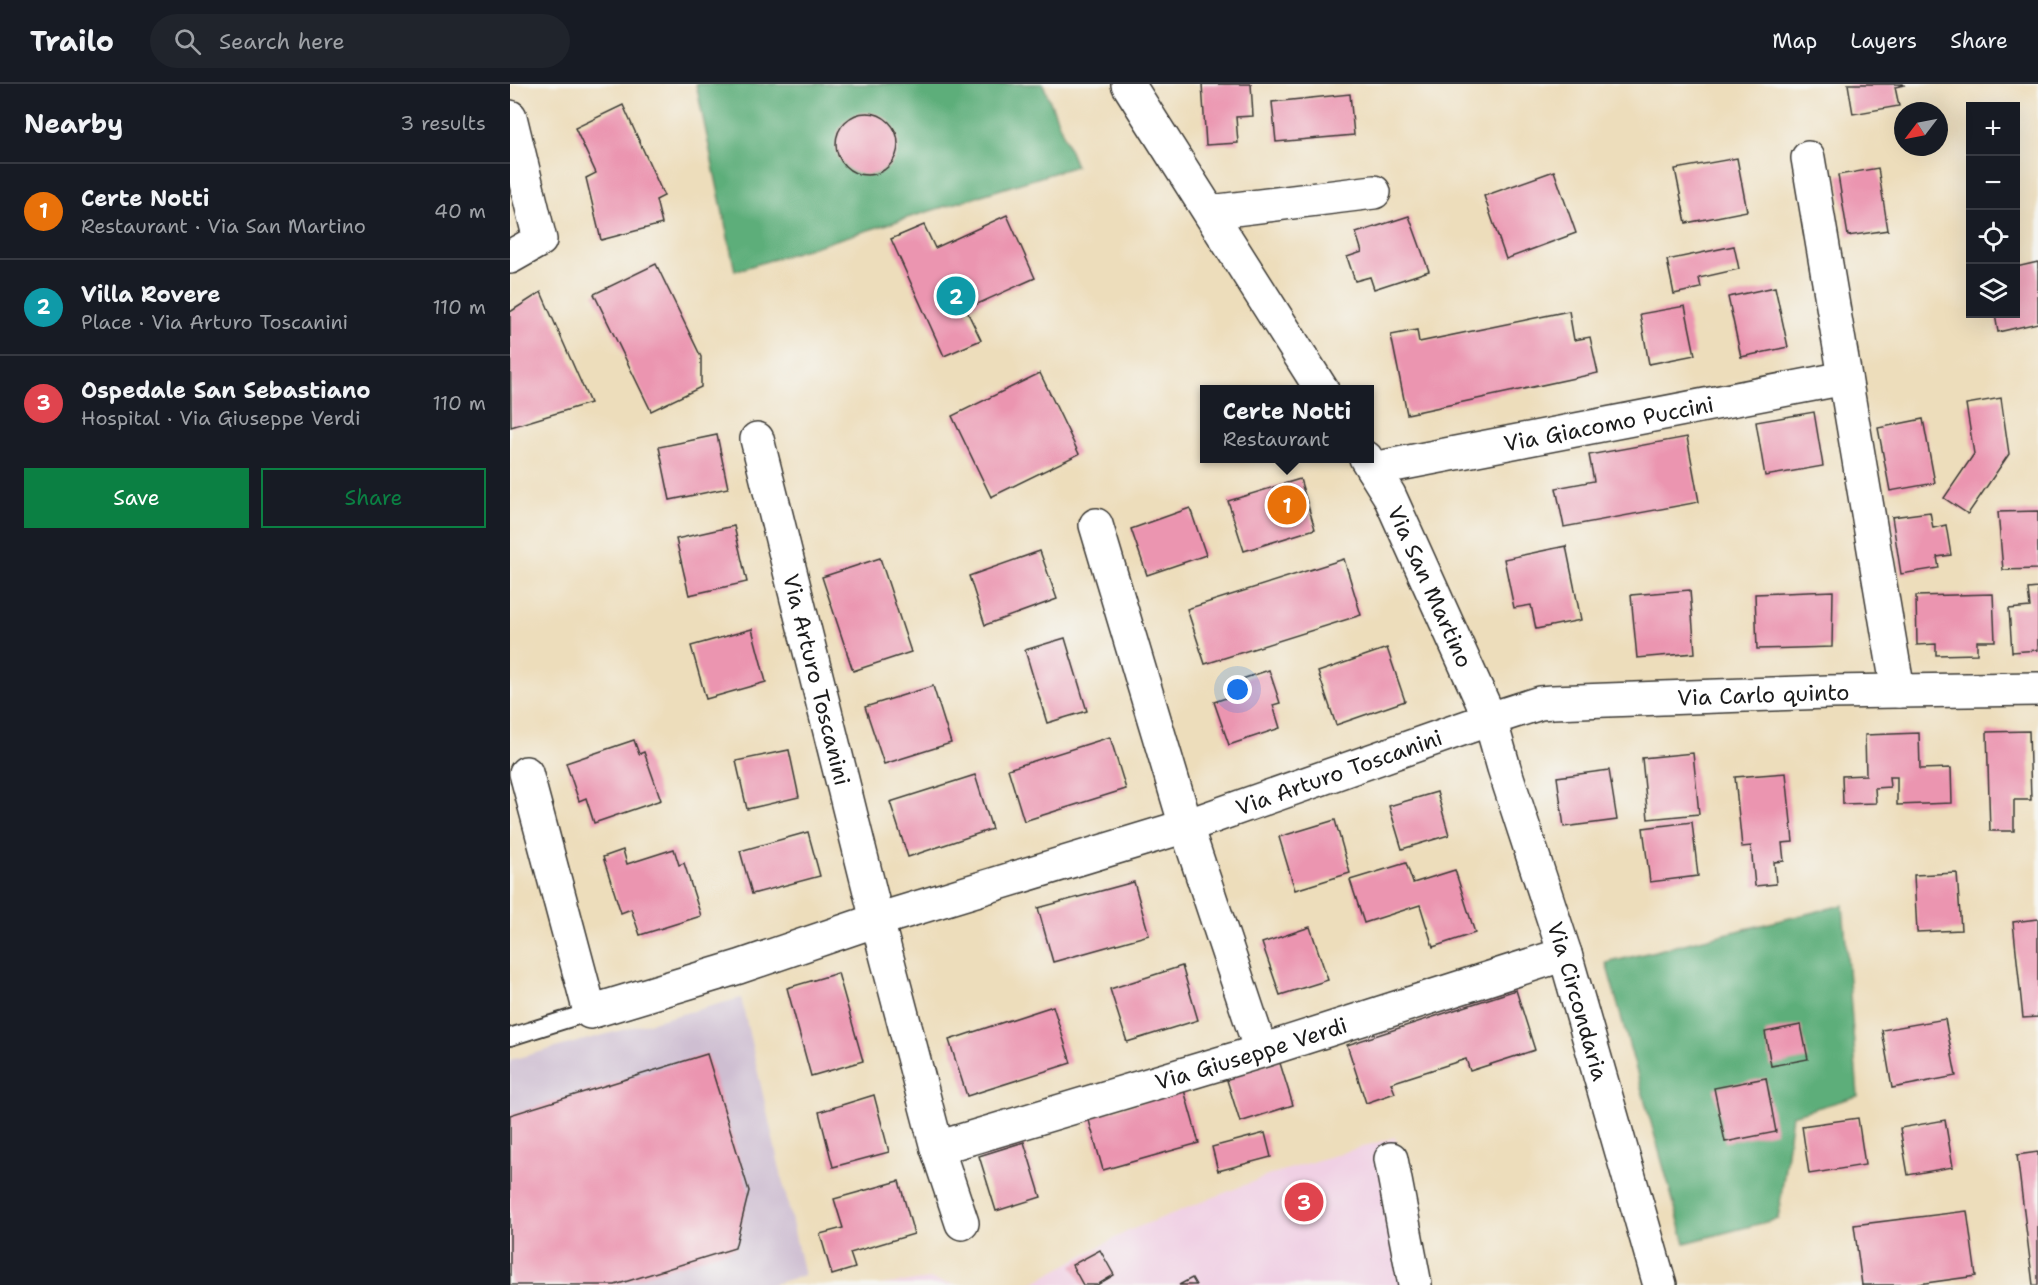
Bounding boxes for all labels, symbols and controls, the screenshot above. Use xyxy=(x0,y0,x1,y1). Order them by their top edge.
search box xyxy=(150,14,570,68)
text: Trailo xyxy=(30,22,114,60)
icon: search xyxy=(171,25,204,58)
text: Search here xyxy=(219,27,345,56)
text: Map xyxy=(1772,27,1817,55)
text: Layers xyxy=(1850,27,1917,55)
text: Share xyxy=(1950,27,2008,55)
north arrow xyxy=(1894,102,1948,156)
map controls xyxy=(1966,102,2020,318)
button: + xyxy=(1966,102,2020,156)
text: Nearby xyxy=(24,106,123,141)
text: 3 results xyxy=(400,110,486,136)
button: − xyxy=(1966,156,2020,210)
text: Certe Notti xyxy=(81,184,209,213)
text: 1 xyxy=(39,198,48,224)
text: 40 m xyxy=(434,198,486,224)
button: locate xyxy=(1966,210,2020,264)
text: Restaurant · Via San Martino xyxy=(81,213,366,239)
button: layers xyxy=(1966,264,2020,318)
pin: 2 xyxy=(936,274,976,318)
text: Villa Rovere xyxy=(81,280,220,309)
text: 2 xyxy=(37,294,51,320)
text: 110 m xyxy=(432,294,486,320)
text: Place · Via Arturo Toscanini xyxy=(81,309,348,335)
text: Ospedale San Sebastiano xyxy=(81,376,370,405)
popup xyxy=(1200,385,1374,463)
street label: Via Giacomo Puccini xyxy=(1501,389,1716,458)
text: 3 xyxy=(37,390,51,416)
text: 110 m xyxy=(432,390,486,416)
text: Certe Notti xyxy=(1223,397,1351,426)
text: Hospital · Via Giuseppe Verdi xyxy=(81,405,361,431)
text: Restaurant xyxy=(1223,426,1330,452)
button: Save xyxy=(24,468,249,528)
button: Share xyxy=(261,468,486,528)
pin: 1 xyxy=(1268,482,1306,528)
street label: Via San Martino xyxy=(1381,501,1479,672)
street label: Via Arturo Toscanini xyxy=(777,571,857,788)
your location xyxy=(1223,675,1252,704)
street label: Via Carlo quinto xyxy=(1677,677,1850,712)
street label: Via Arturo Toscanini xyxy=(1232,722,1446,822)
street label: Via Circondaria xyxy=(1541,918,1615,1084)
street label: Via Giuseppe Verdi xyxy=(1152,1010,1351,1097)
pin: 3 xyxy=(1284,1180,1324,1224)

